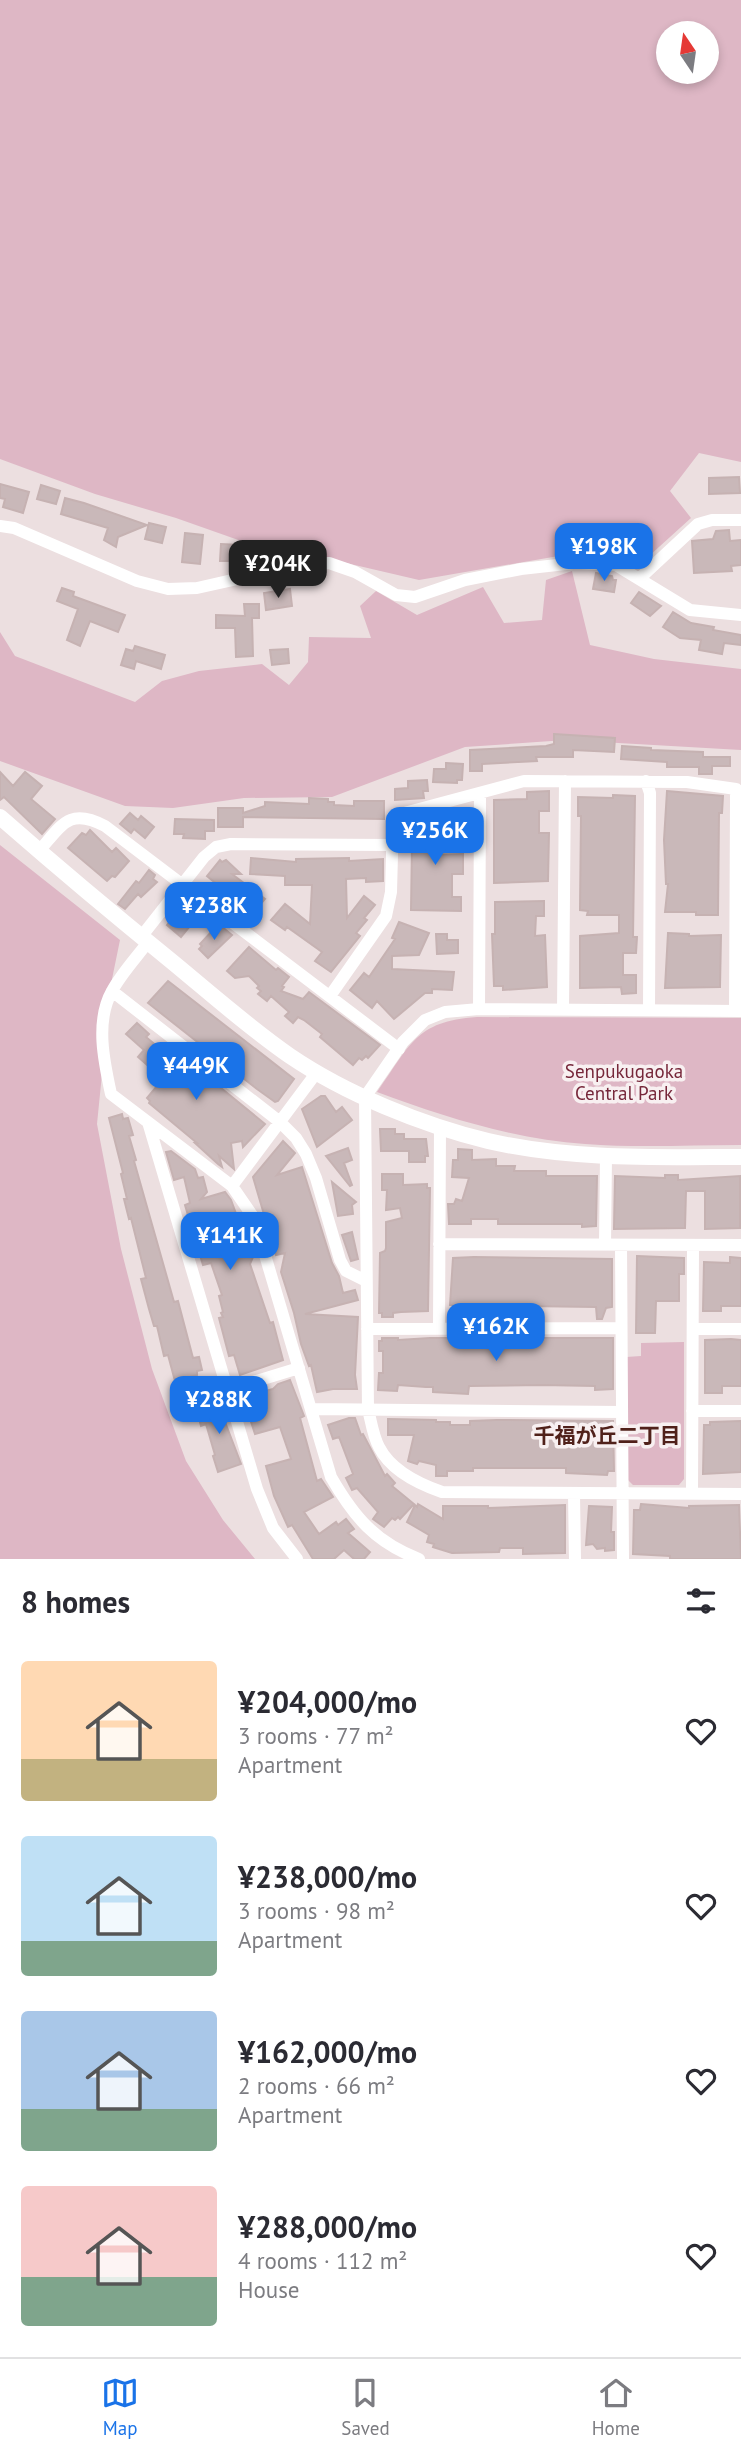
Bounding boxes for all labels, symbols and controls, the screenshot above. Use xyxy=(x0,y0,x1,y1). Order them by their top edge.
north arrow xyxy=(656,21,719,84)
map controls xyxy=(656,21,719,84)
pin: ¥198K xyxy=(555,524,653,583)
text: ¥198K xyxy=(571,531,637,560)
pin: ¥204K xyxy=(229,540,327,600)
text: ¥204K xyxy=(245,548,311,577)
pin: ¥256K xyxy=(386,808,484,867)
text: ¥256K xyxy=(402,815,468,844)
pin: ¥238K xyxy=(165,883,263,942)
text: ¥238K xyxy=(181,890,247,919)
pin: ¥449K xyxy=(147,1042,245,1102)
text: ¥449K xyxy=(163,1050,229,1079)
park label: Senpukugaoka Central Park xyxy=(565,1059,683,1105)
pin: ¥141K xyxy=(181,1212,279,1272)
text: ¥141K xyxy=(197,1220,263,1249)
pin: ¥162K xyxy=(447,1304,545,1363)
text: ¥162K xyxy=(463,1311,529,1340)
pin: ¥288K xyxy=(170,1376,268,1436)
text: ¥288K xyxy=(186,1384,252,1413)
district label: 千福が丘二丁目 xyxy=(534,1422,681,1449)
text: 8 homes xyxy=(21,1582,130,1621)
icon: filters xyxy=(682,1582,720,1620)
text: ¥204,000/mo xyxy=(238,1682,417,1721)
icon: home xyxy=(77,1689,161,1773)
icon: heart xyxy=(682,1712,720,1750)
text: 3 rooms · 77 m² xyxy=(238,1721,394,1750)
text: Apartment xyxy=(238,1750,342,1779)
text: ¥238,000/mo xyxy=(238,1857,417,1896)
icon: home xyxy=(77,1864,161,1948)
icon: heart xyxy=(682,1887,720,1925)
text: 3 rooms · 98 m² xyxy=(238,1896,395,1925)
text: Apartment xyxy=(238,1925,342,1954)
text: ¥162,000/mo xyxy=(238,2032,417,2071)
icon: home xyxy=(77,2039,161,2123)
icon: heart xyxy=(682,2062,720,2100)
text: 2 rooms · 66 m² xyxy=(238,2071,395,2100)
text: Apartment xyxy=(238,2100,342,2129)
text: ¥288,000/mo xyxy=(238,2207,417,2246)
icon: home xyxy=(77,2214,161,2298)
icon: heart xyxy=(682,2237,720,2275)
text: 4 rooms · 112 m² xyxy=(238,2246,407,2275)
text: House xyxy=(238,2275,300,2304)
tab: Map xyxy=(101,2374,139,2440)
tab: Saved xyxy=(341,2374,390,2440)
tab: Home xyxy=(592,2374,640,2440)

